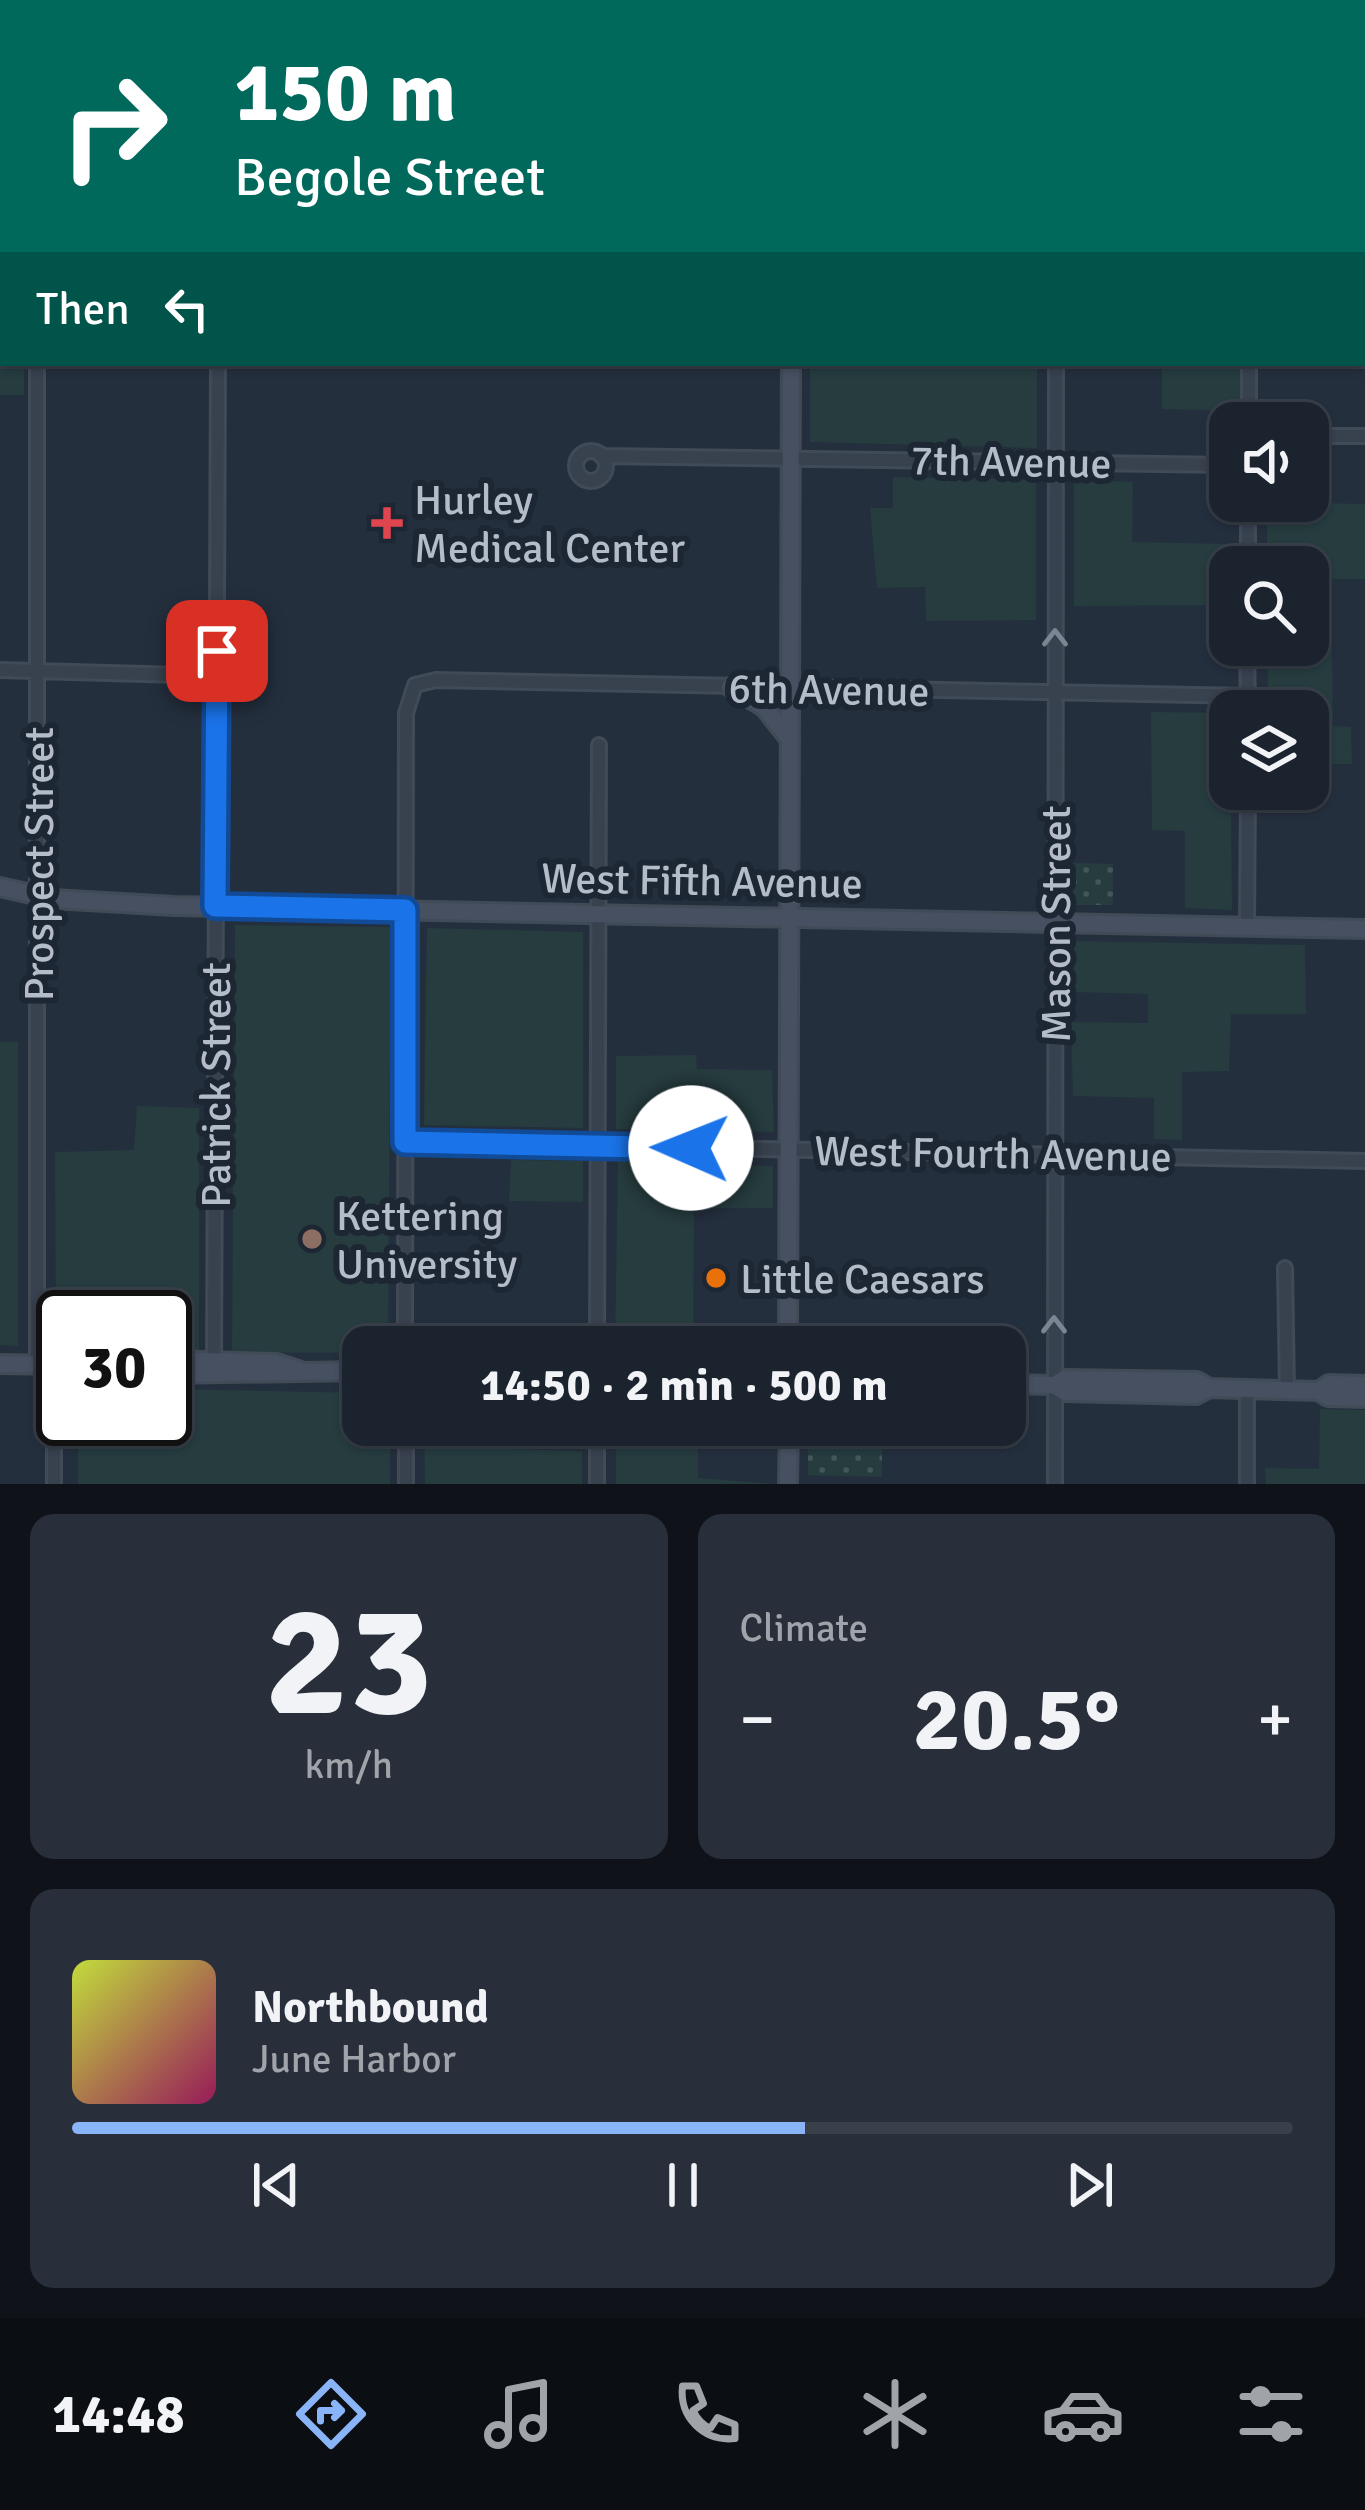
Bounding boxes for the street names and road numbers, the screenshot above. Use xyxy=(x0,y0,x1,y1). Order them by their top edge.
street label: 7th Avenue xyxy=(910,435,1112,490)
street label: 6th Avenue xyxy=(728,663,930,718)
street label: Prospect Street xyxy=(14,727,65,1001)
street label: Mason Street xyxy=(1031,805,1082,1043)
street label: West Fifth Avenue xyxy=(541,853,863,910)
street label: Patrick Street xyxy=(191,962,242,1208)
street label: West Fourth Avenue xyxy=(814,1126,1172,1183)

